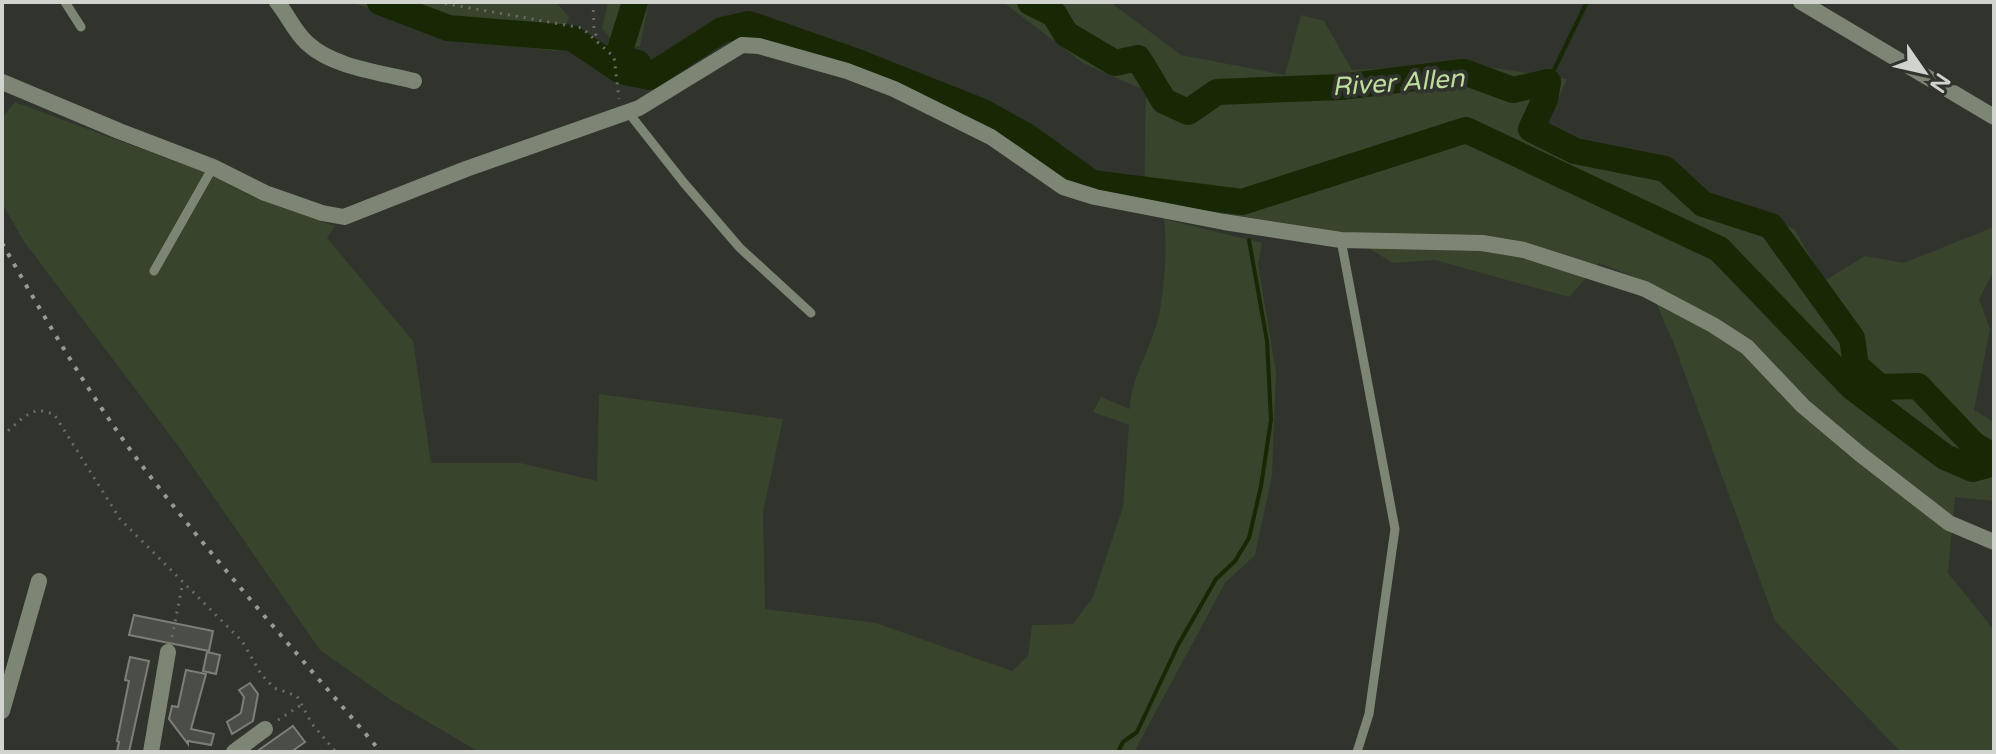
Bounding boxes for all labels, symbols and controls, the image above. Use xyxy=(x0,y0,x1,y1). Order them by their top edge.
north arrow xyxy=(1884,32,1964,112)
water label: River Allen xyxy=(1331,62,1466,103)
text: N xyxy=(1924,68,1955,97)

